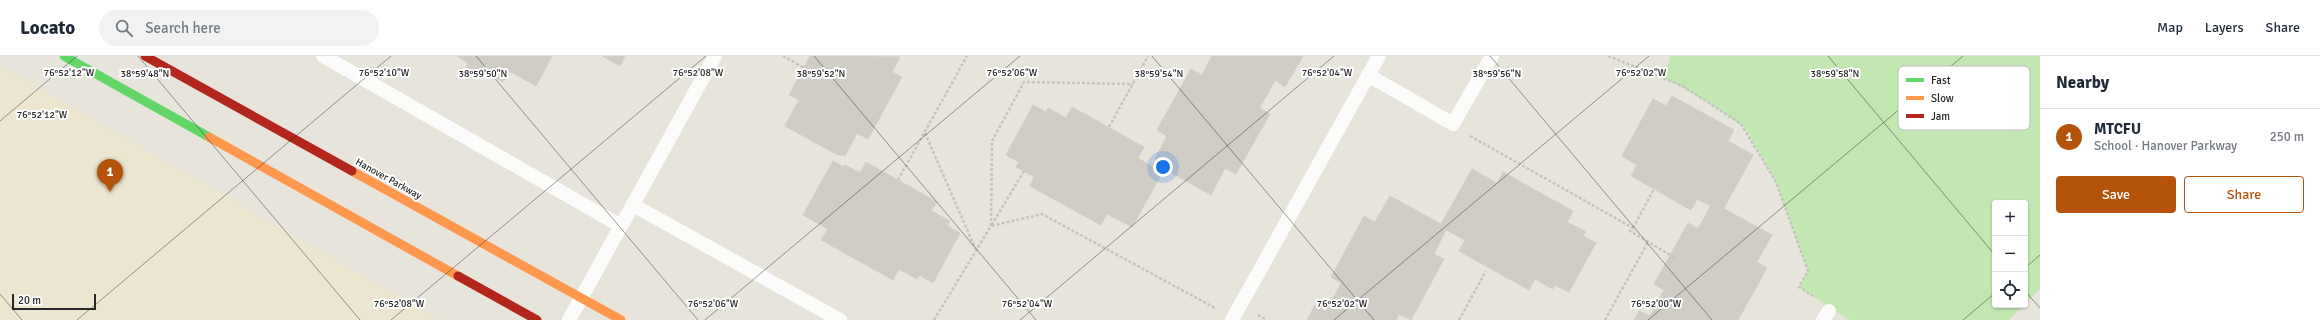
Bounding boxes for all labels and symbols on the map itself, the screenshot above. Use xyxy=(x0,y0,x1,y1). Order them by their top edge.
legend xyxy=(1898,66,2030,130)
text: 76°52'12"W xyxy=(44,67,95,79)
text: 76°52'10"W xyxy=(359,67,410,79)
text: 76°52'08"W xyxy=(673,67,724,79)
text: 76°52'06"W xyxy=(987,67,1038,79)
text: 76°52'04"W xyxy=(1302,67,1353,79)
text: 76°52'02"W xyxy=(1616,67,1667,79)
text: 38°59'48"N xyxy=(121,68,169,80)
text: 38°59'50"N xyxy=(459,68,507,80)
text: 38°59'52"N xyxy=(797,68,845,80)
text: 38°59'54"N xyxy=(1135,68,1183,80)
text: 38°59'56"N xyxy=(1473,68,1521,80)
text: 38°59'58"N xyxy=(1811,68,1859,80)
text: Fast xyxy=(1931,74,1951,87)
text: Slow xyxy=(1931,92,1954,105)
text: 76°52'12"W xyxy=(17,109,68,121)
text: Jam xyxy=(1931,110,1950,123)
street label: Hanover Parkway xyxy=(353,156,424,202)
your location xyxy=(1153,157,1173,177)
pin: 1 xyxy=(97,159,123,192)
scale bar xyxy=(12,292,96,311)
text: 76°52'08"W xyxy=(374,298,425,310)
text: 76°52'06"W xyxy=(688,298,739,310)
text: 76°52'04"W xyxy=(1002,298,1053,310)
text: 76°52'02"W xyxy=(1317,298,1368,310)
text: 76°52'00"W xyxy=(1631,298,1682,310)

